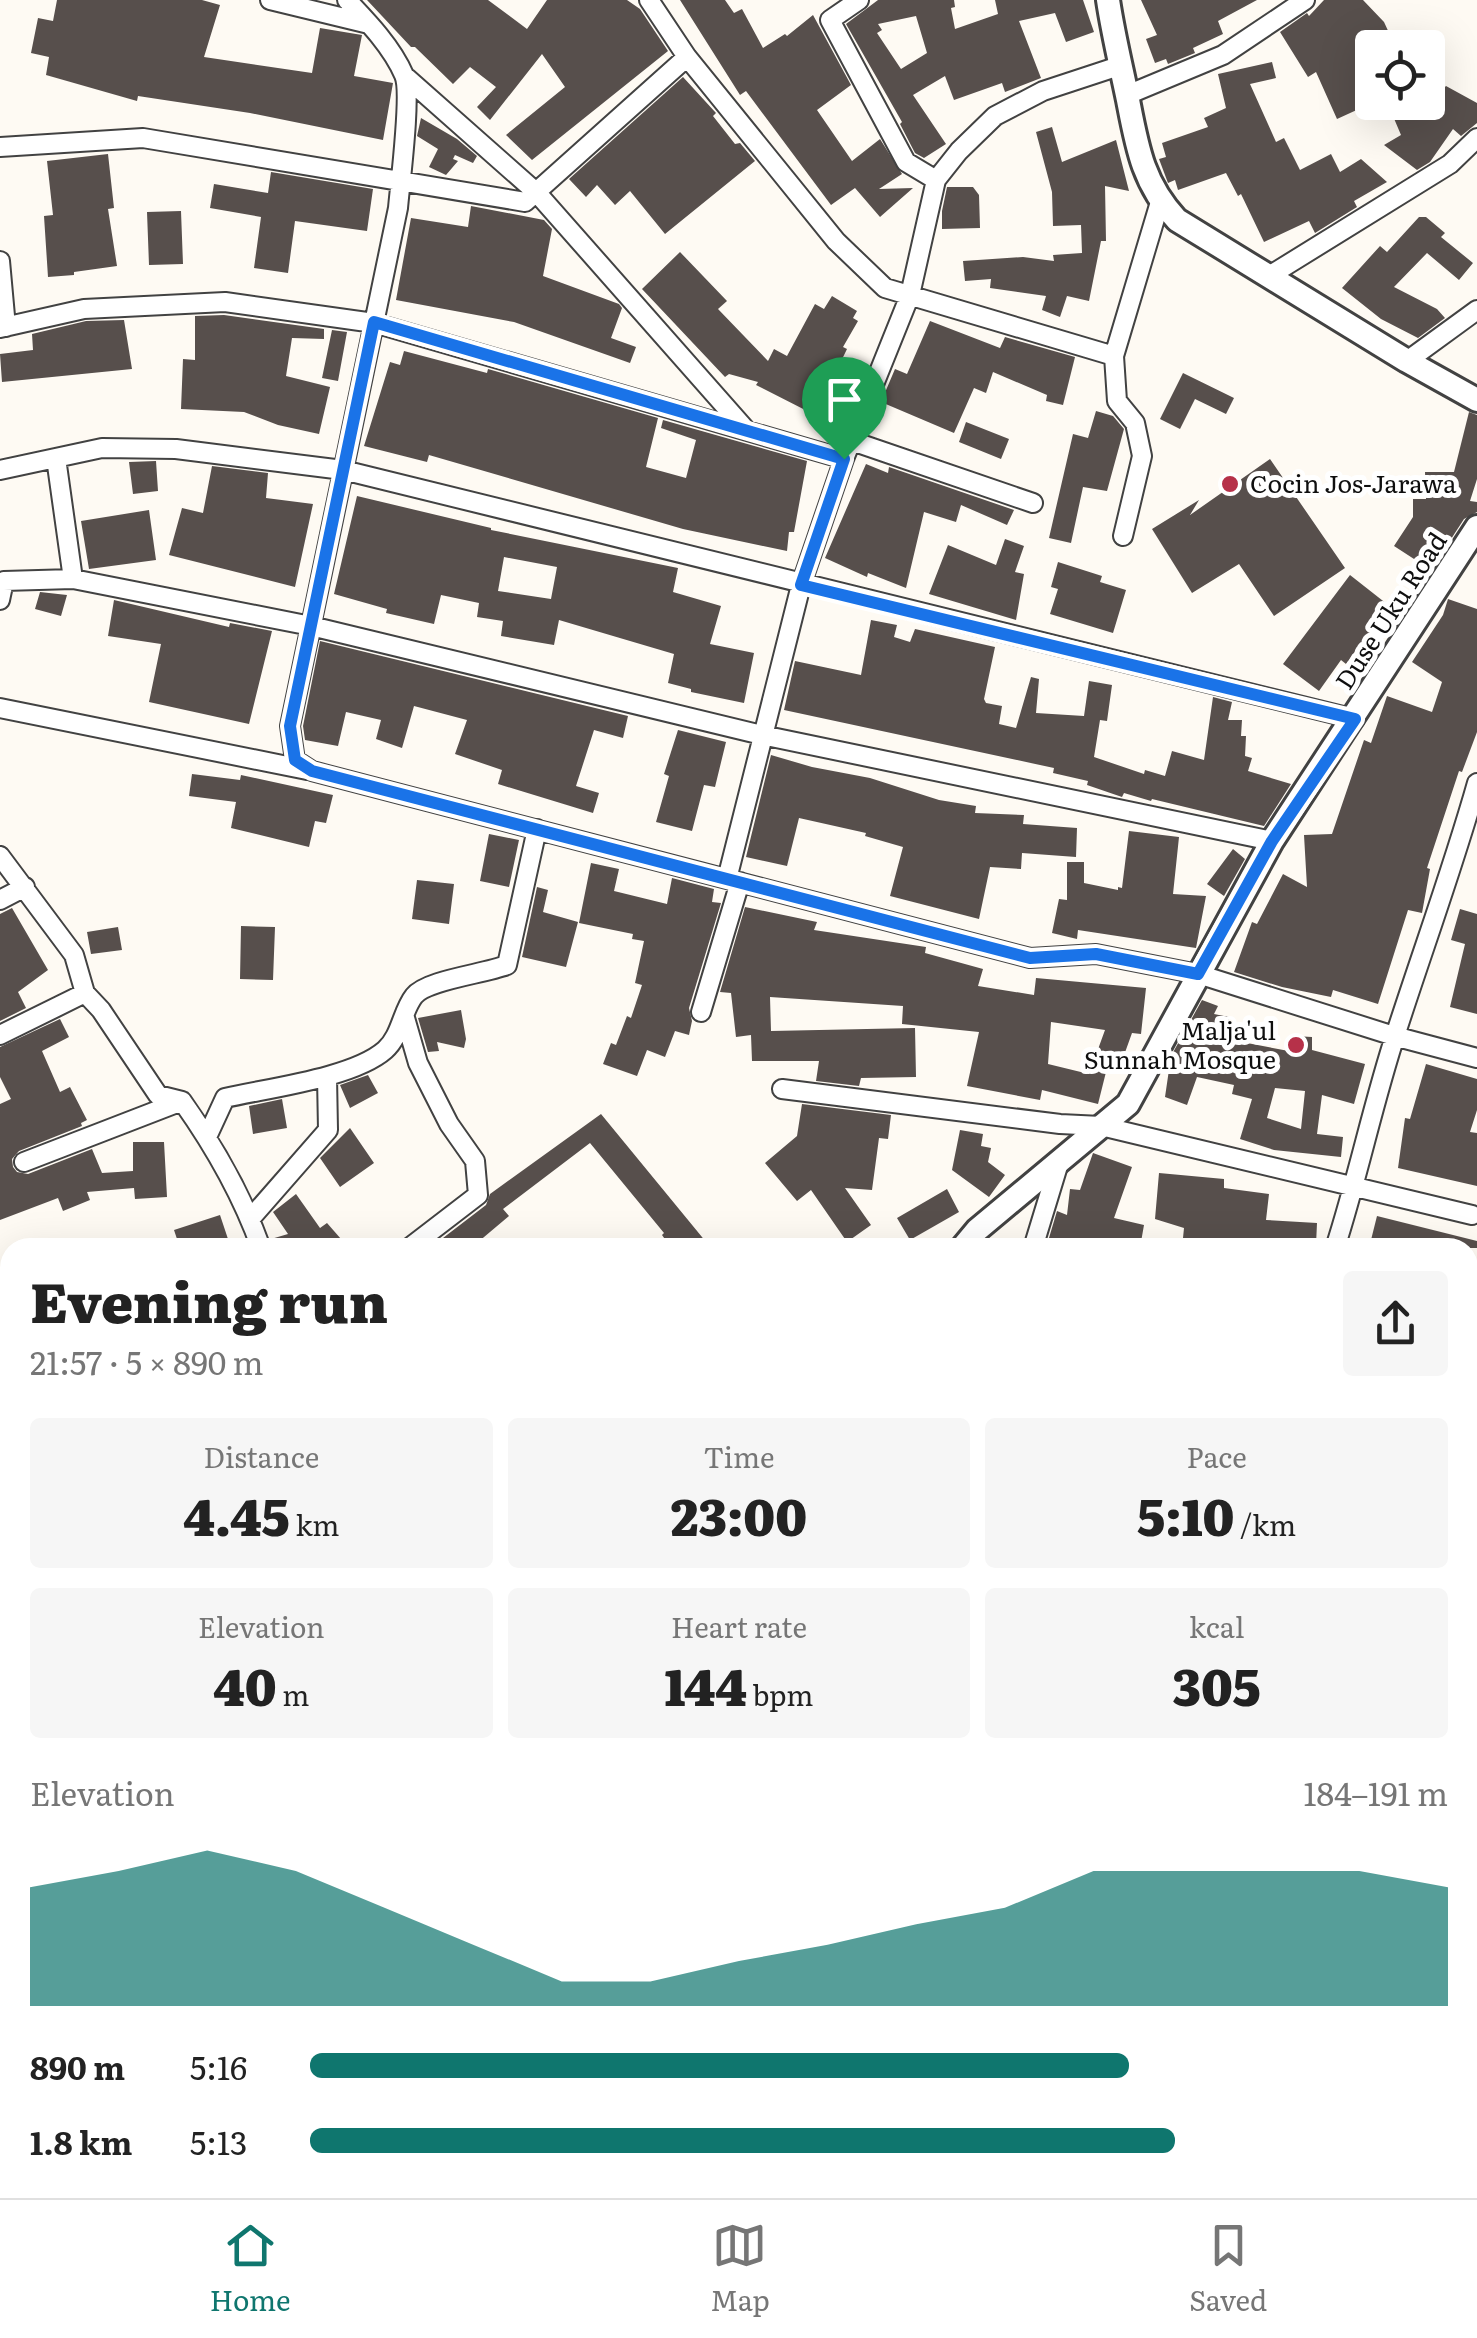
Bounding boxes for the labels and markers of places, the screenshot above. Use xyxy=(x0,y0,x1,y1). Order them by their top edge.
pin xyxy=(802,357,887,460)
place label: Cocin Jos-Jarawa xyxy=(1250,464,1457,501)
marker: Cocin Jos-Jarawa xyxy=(1219,473,1241,495)
place label: Malja'ul Sunnah Mosque xyxy=(1084,1011,1276,1077)
marker: Malja'ul Sunnah Mosque xyxy=(1285,1034,1307,1056)

